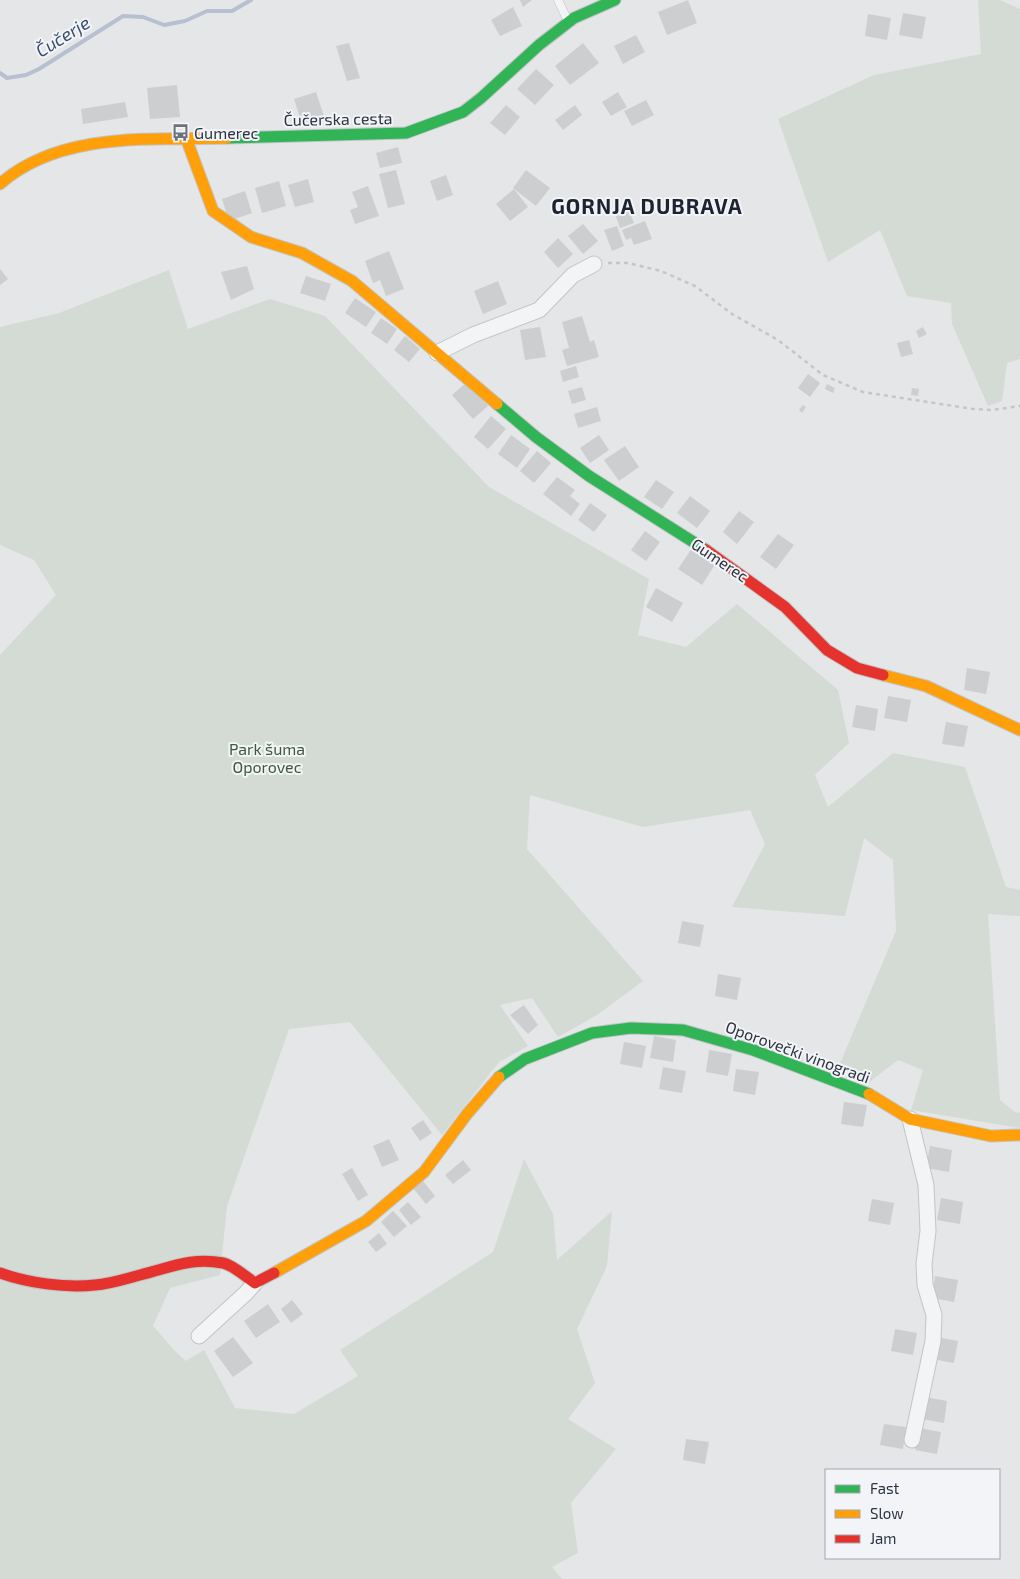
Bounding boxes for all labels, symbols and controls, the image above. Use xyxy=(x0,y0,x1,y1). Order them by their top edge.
water label: Čučerje xyxy=(31,11,94,61)
street label: Čučerska cesta xyxy=(283,108,393,129)
bus stop icon: Gumerec xyxy=(170,123,190,143)
place label: Gumerec xyxy=(194,123,259,142)
district label: GORNJA DUBRAVA xyxy=(551,193,743,218)
street label: Gumerec xyxy=(688,534,752,586)
park label: Park šuma Oporovec xyxy=(229,739,305,776)
street label: Oporovečki vinogradi xyxy=(723,1017,873,1087)
legend xyxy=(825,1469,1000,1559)
text: Fast xyxy=(870,1479,900,1497)
text: Slow xyxy=(870,1504,904,1522)
text: Jam xyxy=(870,1529,896,1547)

